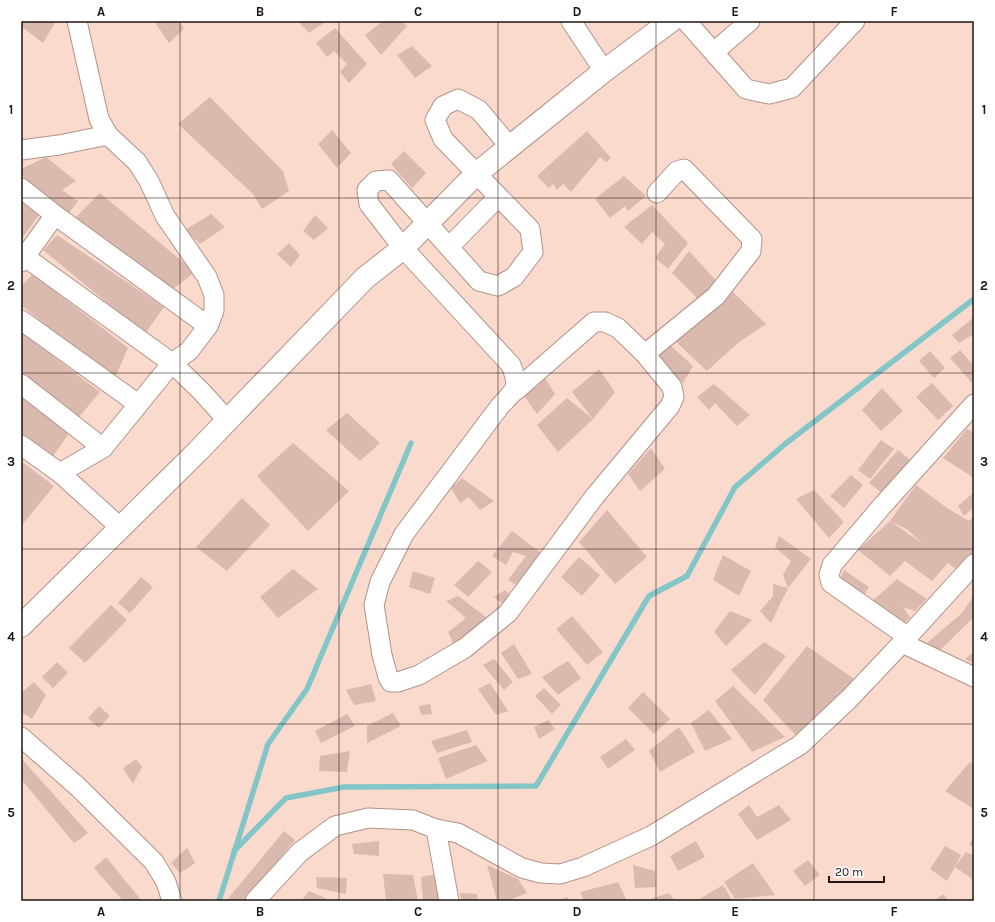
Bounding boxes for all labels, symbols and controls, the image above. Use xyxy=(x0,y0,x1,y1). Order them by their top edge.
text: A xyxy=(97,4,105,19)
text: B xyxy=(256,4,264,19)
text: C xyxy=(414,4,422,19)
text: D xyxy=(573,4,582,19)
text: E xyxy=(731,4,739,19)
text: F xyxy=(890,4,898,19)
text: 1 xyxy=(9,102,13,117)
text: 1 xyxy=(982,102,986,117)
text: 2 xyxy=(7,278,15,293)
text: 2 xyxy=(980,278,988,293)
text: 3 xyxy=(7,454,15,469)
text: 3 xyxy=(980,454,988,469)
text: 4 xyxy=(7,629,15,644)
text: 4 xyxy=(980,629,988,644)
text: 5 xyxy=(7,805,15,820)
text: 5 xyxy=(980,805,988,820)
scale bar xyxy=(829,858,884,884)
text: 20 m xyxy=(835,865,863,879)
text: A xyxy=(97,904,105,919)
text: B xyxy=(256,904,264,919)
text: C xyxy=(414,904,422,919)
text: D xyxy=(573,904,582,919)
text: E xyxy=(731,904,739,919)
text: F xyxy=(890,904,898,919)

